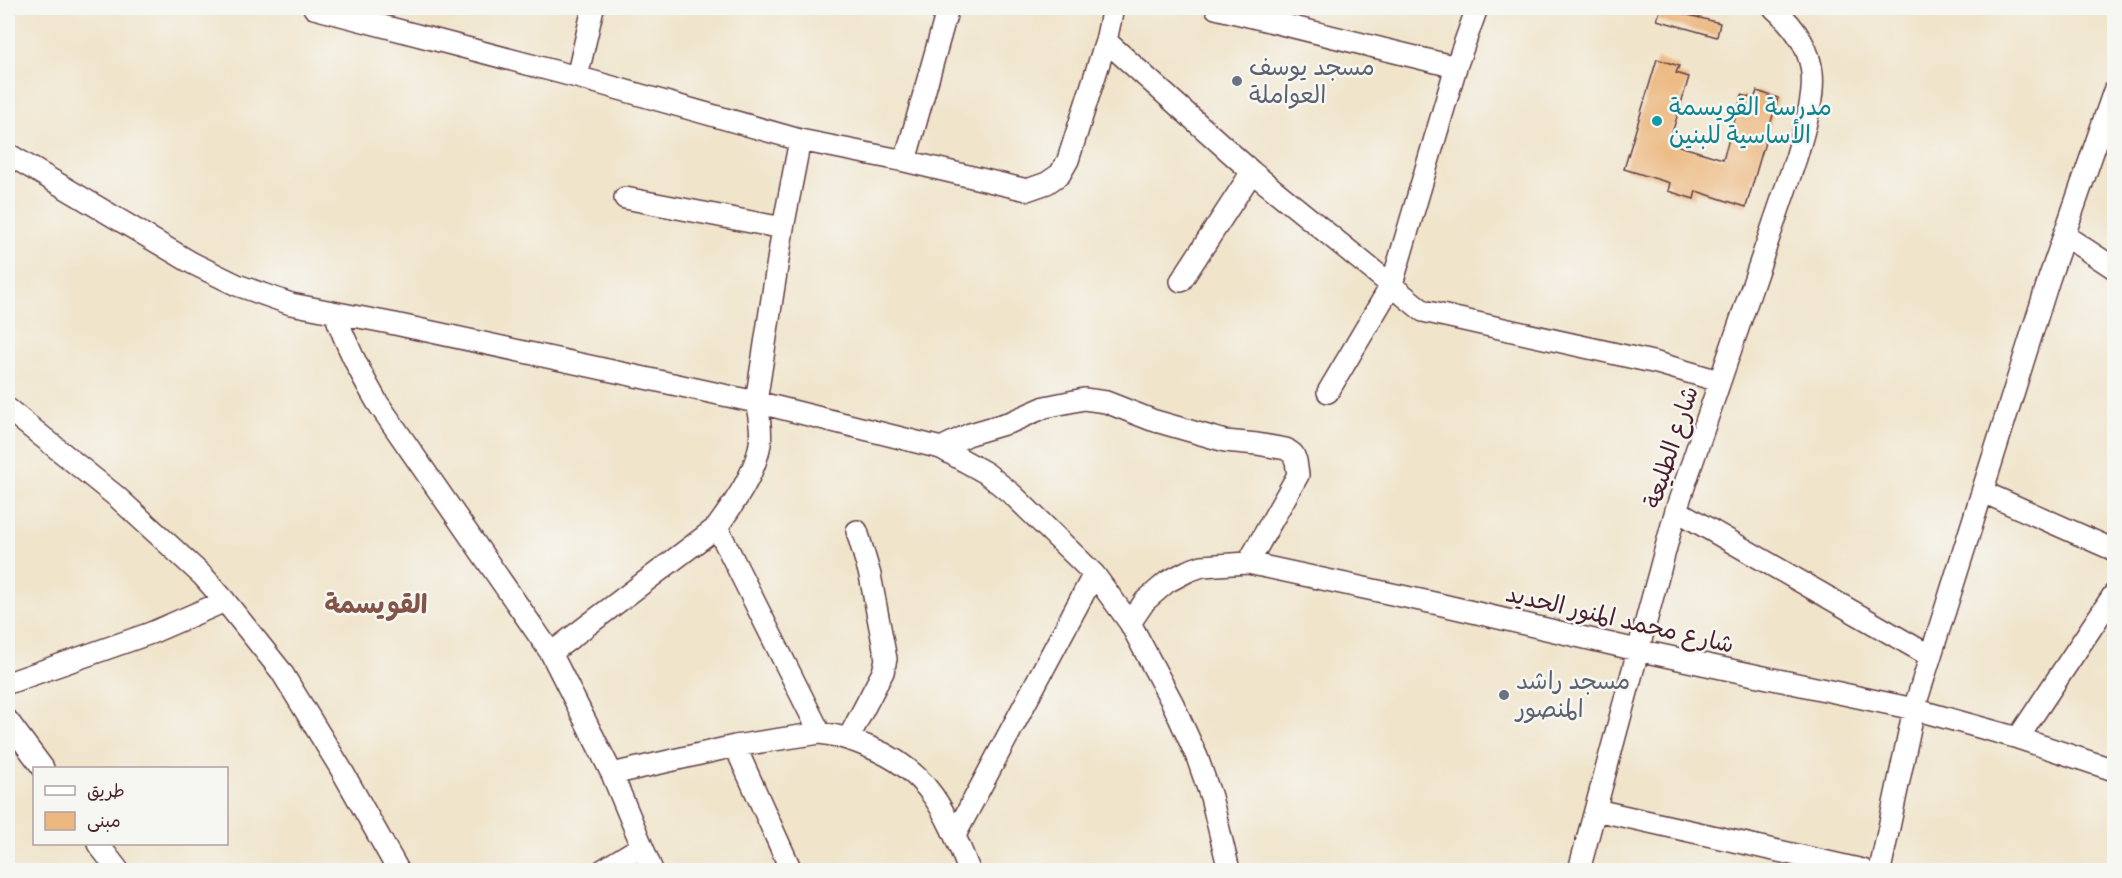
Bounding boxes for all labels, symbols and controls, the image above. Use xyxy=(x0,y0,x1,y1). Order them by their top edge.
place label: مسجد يوسف العواملة xyxy=(1249,52,1375,110)
marker: مسجد يوسف العواملة xyxy=(1230,74,1244,88)
place label: مدرسة القويسمة الأساسية للبنين xyxy=(1669,92,1832,150)
marker: مدرسة القويسمة الأساسية للبنين xyxy=(1650,114,1664,128)
street label: شارع الطليعة xyxy=(1637,382,1707,513)
street label: شارع محمد المنور الحديد xyxy=(1503,578,1737,662)
district label: القويسمة xyxy=(325,588,427,621)
place label: مسجد راشد المنصور xyxy=(1514,666,1630,724)
marker: مسجد راشد المنصور xyxy=(1497,688,1511,702)
legend xyxy=(33,767,228,845)
text: طريق xyxy=(87,780,125,802)
text: مبنى xyxy=(87,810,121,832)

